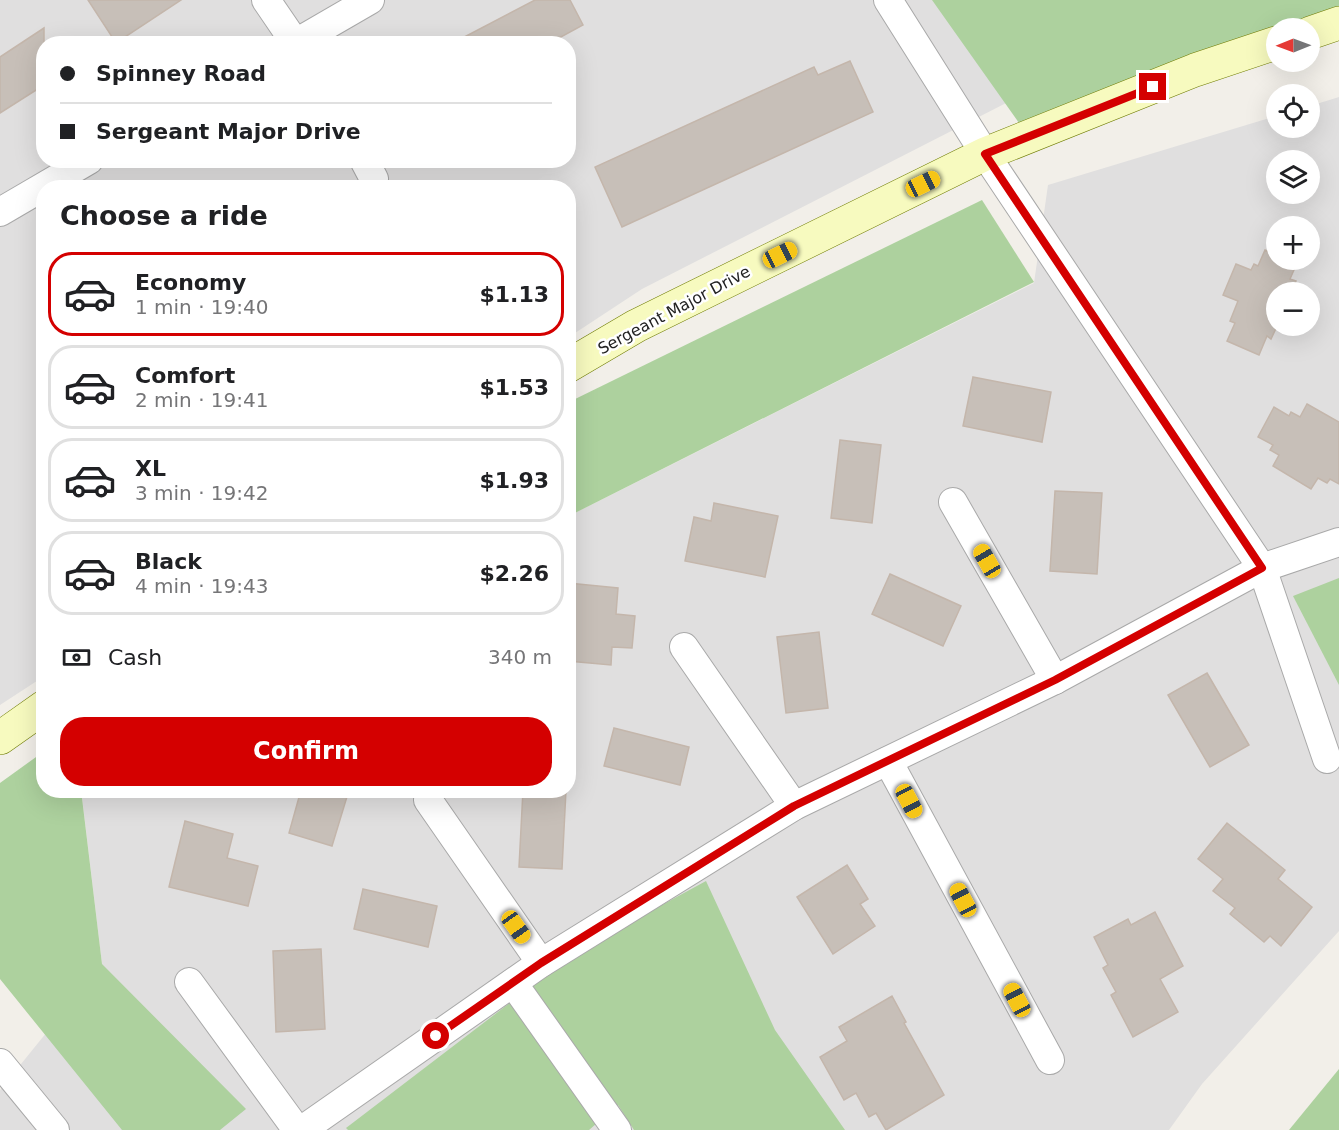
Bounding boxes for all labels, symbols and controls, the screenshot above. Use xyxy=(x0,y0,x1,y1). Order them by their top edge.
north arrow xyxy=(1266,18,1320,72)
map controls xyxy=(1266,18,1320,336)
text: Spinney Road xyxy=(96,61,266,86)
route end xyxy=(1139,73,1166,100)
button: locate xyxy=(1266,84,1320,138)
text: Sergeant Major Drive xyxy=(96,119,361,144)
button: layers xyxy=(1266,150,1320,204)
car xyxy=(903,168,943,200)
text: Choose a ride xyxy=(60,200,268,231)
button: + xyxy=(1266,216,1320,270)
car xyxy=(760,239,800,271)
street label: Sergeant Major Drive xyxy=(595,262,753,358)
icon: car xyxy=(63,267,117,321)
text: Economy xyxy=(135,270,246,295)
text: $1.13 xyxy=(479,282,549,307)
button: − xyxy=(1266,282,1320,336)
text: 1 min · 19:40 xyxy=(135,295,269,319)
icon: car xyxy=(63,360,117,414)
text: Comfort xyxy=(135,363,235,388)
text: $1.53 xyxy=(479,375,549,400)
text: 2 min · 19:41 xyxy=(135,388,269,412)
icon: car xyxy=(63,453,117,507)
text: XL xyxy=(135,456,166,481)
text: $1.93 xyxy=(479,468,549,493)
text: 3 min · 19:42 xyxy=(135,481,269,505)
car xyxy=(970,541,1004,581)
icon: car xyxy=(63,546,117,600)
text: Black xyxy=(135,549,202,574)
text: $2.26 xyxy=(479,561,549,586)
text: 4 min · 19:43 xyxy=(135,574,269,598)
icon: cash xyxy=(60,641,93,674)
text: Cash xyxy=(108,645,162,670)
text: 340 m xyxy=(488,645,552,669)
button: Confirm xyxy=(60,717,552,786)
car xyxy=(893,781,925,821)
car xyxy=(947,880,979,920)
car xyxy=(498,907,534,947)
car xyxy=(1001,980,1033,1020)
route start xyxy=(422,1022,449,1049)

